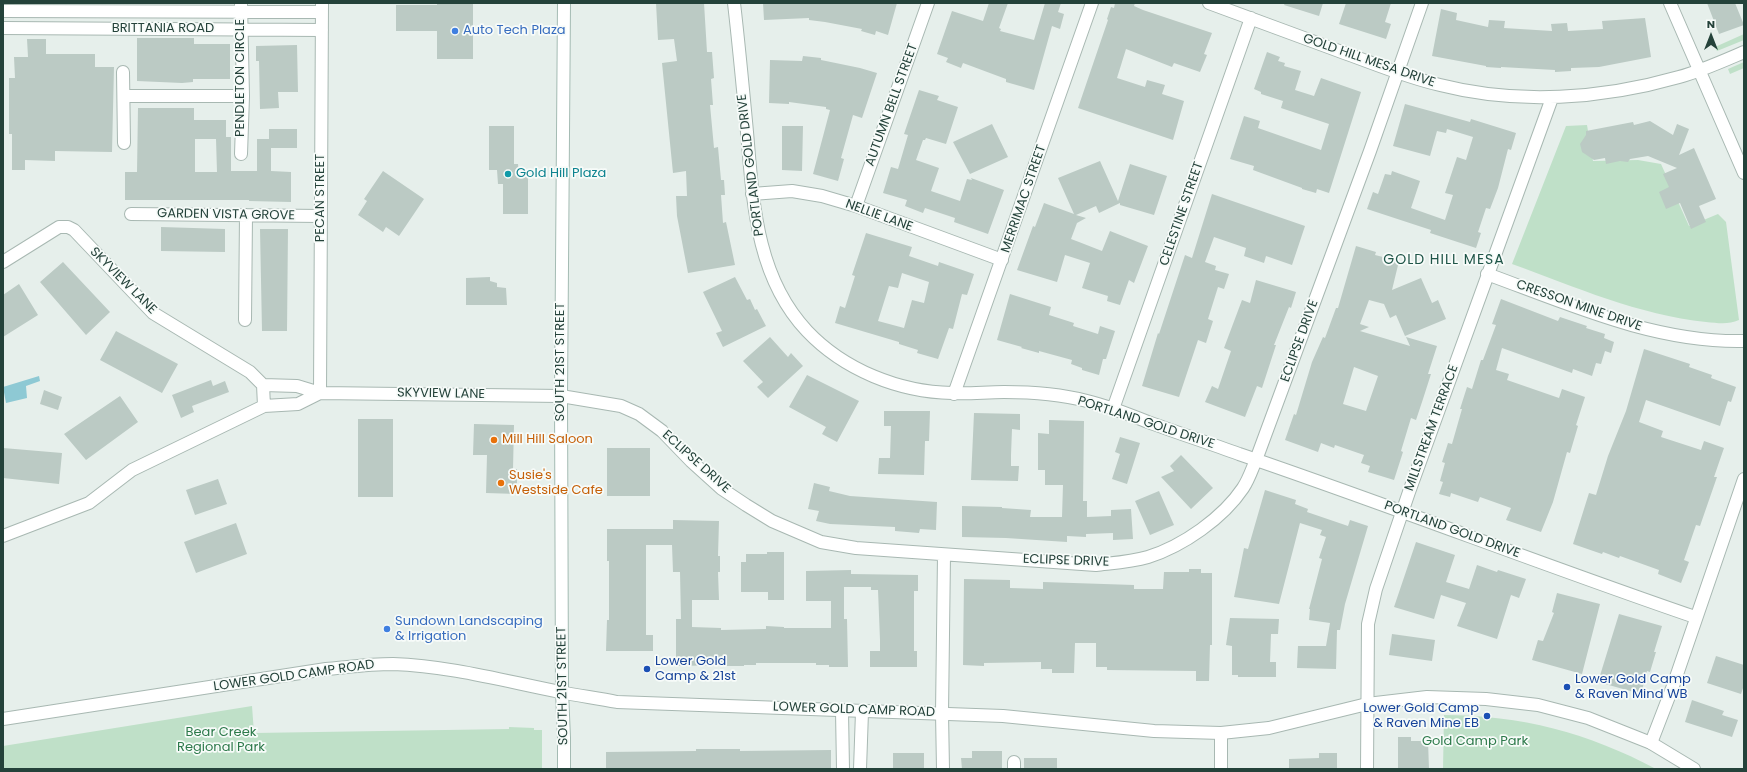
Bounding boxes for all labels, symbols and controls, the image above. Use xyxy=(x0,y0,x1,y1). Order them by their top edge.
north arrow xyxy=(1691,16,1731,56)
text: N xyxy=(1707,16,1715,32)
street label: PENDLETON CIRCLE xyxy=(233,19,249,137)
street label: BRITTANIA ROAD xyxy=(112,21,214,37)
place label: Auto Tech Plaza xyxy=(463,23,566,39)
marker: Auto Tech Plaza xyxy=(450,26,460,36)
street label: GOLD HILL MESA DRIVE xyxy=(1301,31,1437,91)
street label: AUTUMN BELL STREET xyxy=(863,42,921,168)
street label: PORTLAND GOLD DRIVE xyxy=(735,93,767,237)
street label: MERRIMAC STREET xyxy=(998,143,1050,255)
street label: PECAN STREET xyxy=(313,154,329,242)
street label: CELESTINE STREET xyxy=(1157,160,1207,268)
place label: Gold Hill Plaza xyxy=(516,166,606,182)
marker: Gold Hill Plaza xyxy=(503,169,513,179)
street label: NELLIE LANE xyxy=(843,197,915,235)
street label: GARDEN VISTA GROVE xyxy=(157,206,295,224)
street label: SKYVIEW LANE xyxy=(86,244,160,318)
district label: GOLD HILL MESA xyxy=(1383,252,1505,268)
street label: CRESSON MINE DRIVE xyxy=(1514,277,1644,335)
street label: ECLIPSE DRIVE xyxy=(1278,298,1322,384)
street label: SOUTH 21ST STREET xyxy=(553,303,569,421)
street label: MILLSTREAM TERRACE xyxy=(1402,363,1462,493)
street label: SKYVIEW LANE xyxy=(397,385,485,403)
street label: PORTLAND GOLD DRIVE xyxy=(1075,393,1217,453)
street label: ECLIPSE DRIVE xyxy=(659,427,733,497)
place label: Mill Hill Saloon xyxy=(502,432,593,448)
marker: Mill Hill Saloon xyxy=(489,435,499,445)
place label: Susie's Westside Cafe xyxy=(509,468,603,499)
marker: Susie's Westside Cafe xyxy=(496,478,506,488)
street label: PORTLAND GOLD DRIVE xyxy=(1382,498,1522,562)
street label: ECLIPSE DRIVE xyxy=(1022,552,1110,570)
place label: Sundown Landscaping & Irrigation xyxy=(395,614,543,645)
marker: Sundown Landscaping & Irrigation xyxy=(382,624,392,634)
street label: SOUTH 21ST STREET xyxy=(554,626,572,746)
place label: Lower Gold Camp & 21st xyxy=(655,654,736,685)
street label: LOWER GOLD CAMP ROAD xyxy=(213,657,375,695)
marker: Lower Gold Camp & 21st xyxy=(642,664,652,674)
place label: Lower Gold Camp & Raven Mind WB xyxy=(1575,672,1691,703)
marker: Lower Gold Camp & Raven Mind WB xyxy=(1562,682,1572,692)
street label: LOWER GOLD CAMP ROAD xyxy=(773,699,935,721)
place label: Lower Gold Camp & Raven Mine EB xyxy=(1363,701,1479,732)
marker: Lower Gold Camp & Raven Mine EB xyxy=(1482,711,1492,721)
park label: Bear Creek Regional Park xyxy=(177,725,265,756)
park label: Gold Camp Park xyxy=(1422,734,1528,750)

